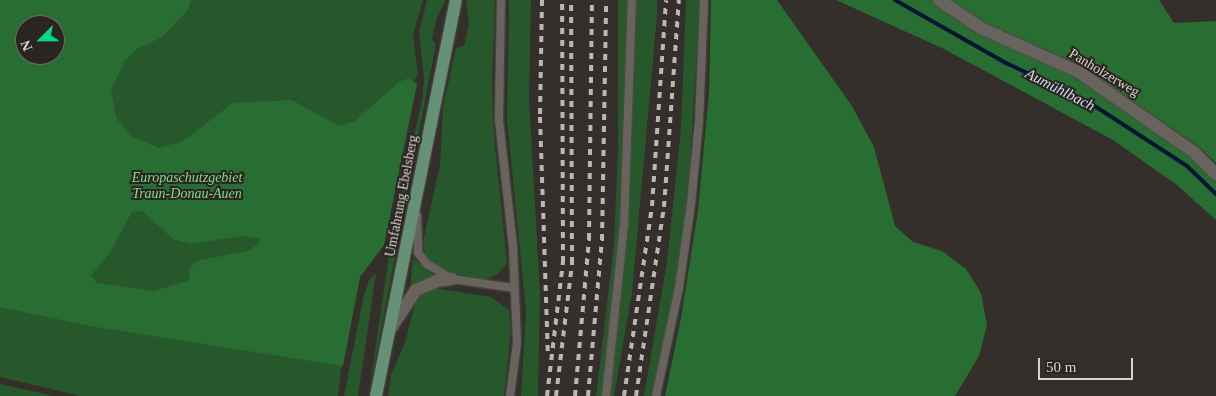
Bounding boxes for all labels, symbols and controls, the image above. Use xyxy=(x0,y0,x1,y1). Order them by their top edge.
north arrow xyxy=(15,15,65,65)
text: N xyxy=(18,38,36,53)
street label: Panholzerweg xyxy=(1066,45,1142,101)
water label: Aumühlbach xyxy=(1022,65,1098,115)
street label: Umfahrung Ebelsberg xyxy=(382,134,422,258)
park label: Europaschutzgebiet Traun-Donau-Auen xyxy=(132,170,242,202)
scale bar xyxy=(1041,348,1136,380)
text: 50 m xyxy=(1046,359,1076,375)

